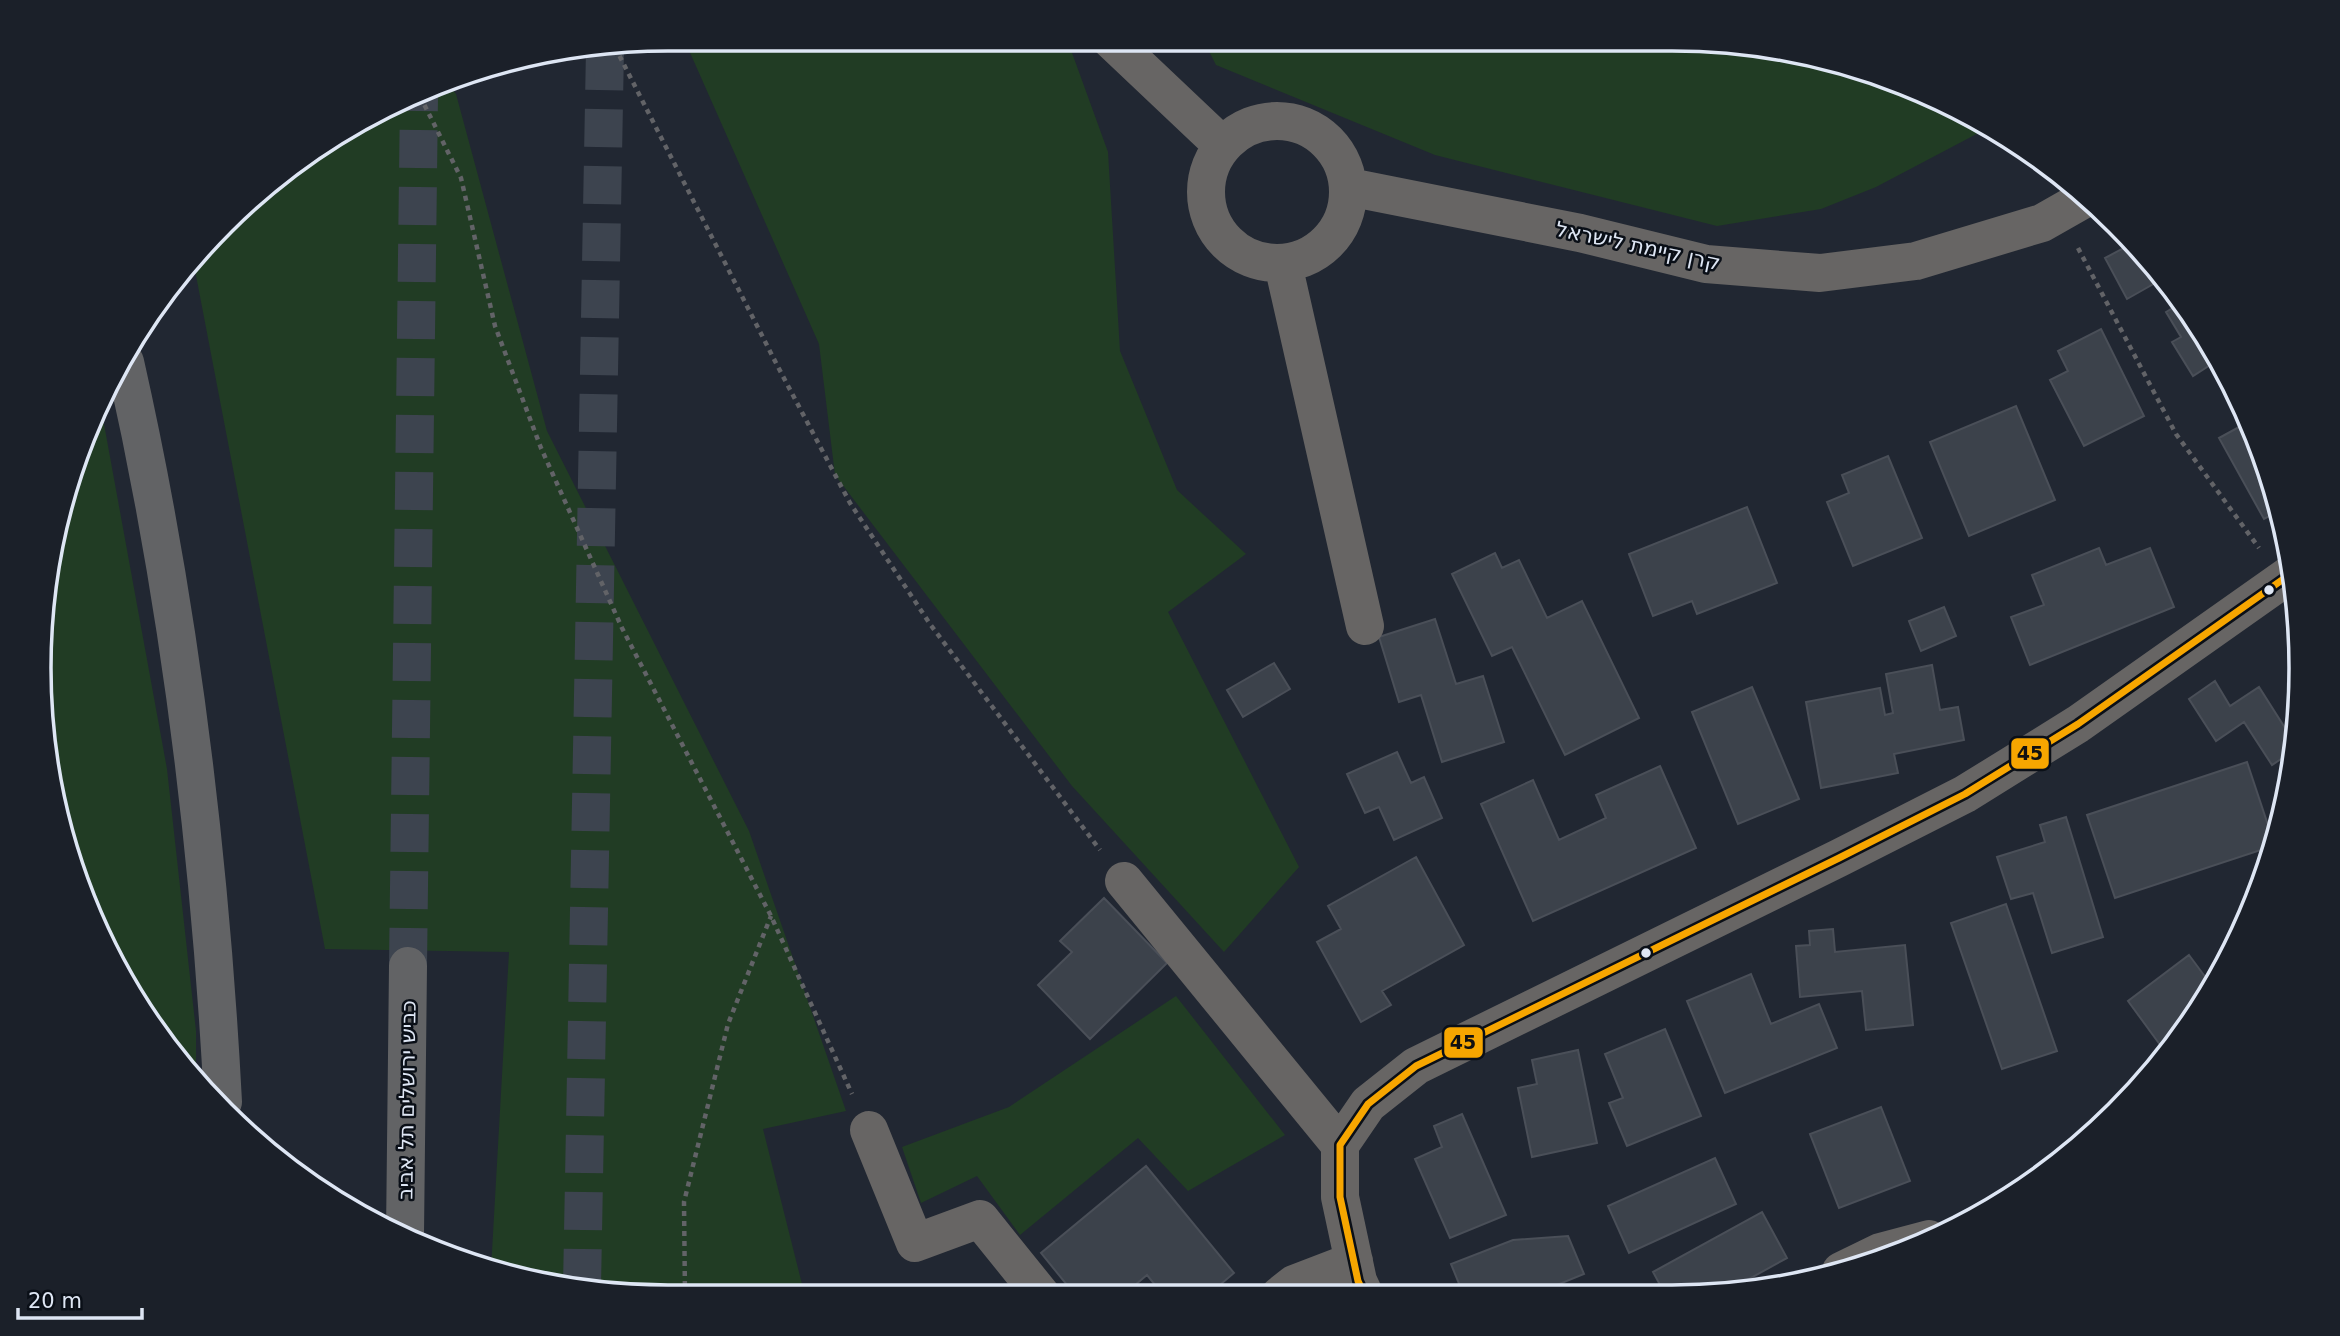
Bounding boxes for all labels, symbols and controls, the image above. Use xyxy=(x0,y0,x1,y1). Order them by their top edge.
street label: קרן קיימת לישראל xyxy=(1554,217,1722,275)
unlabelled marker xyxy=(2262,583,2276,597)
line badge: 45 xyxy=(2010,737,2050,770)
text: 45 xyxy=(2017,742,2043,764)
unlabelled marker xyxy=(1639,946,1653,960)
street label: כביש ירושלים תל אביב xyxy=(393,1000,421,1200)
line badge: 45 xyxy=(1443,1026,1484,1059)
text: 45 xyxy=(1450,1031,1476,1053)
scale bar xyxy=(18,1276,142,1320)
text: 20 m xyxy=(28,1289,82,1313)

